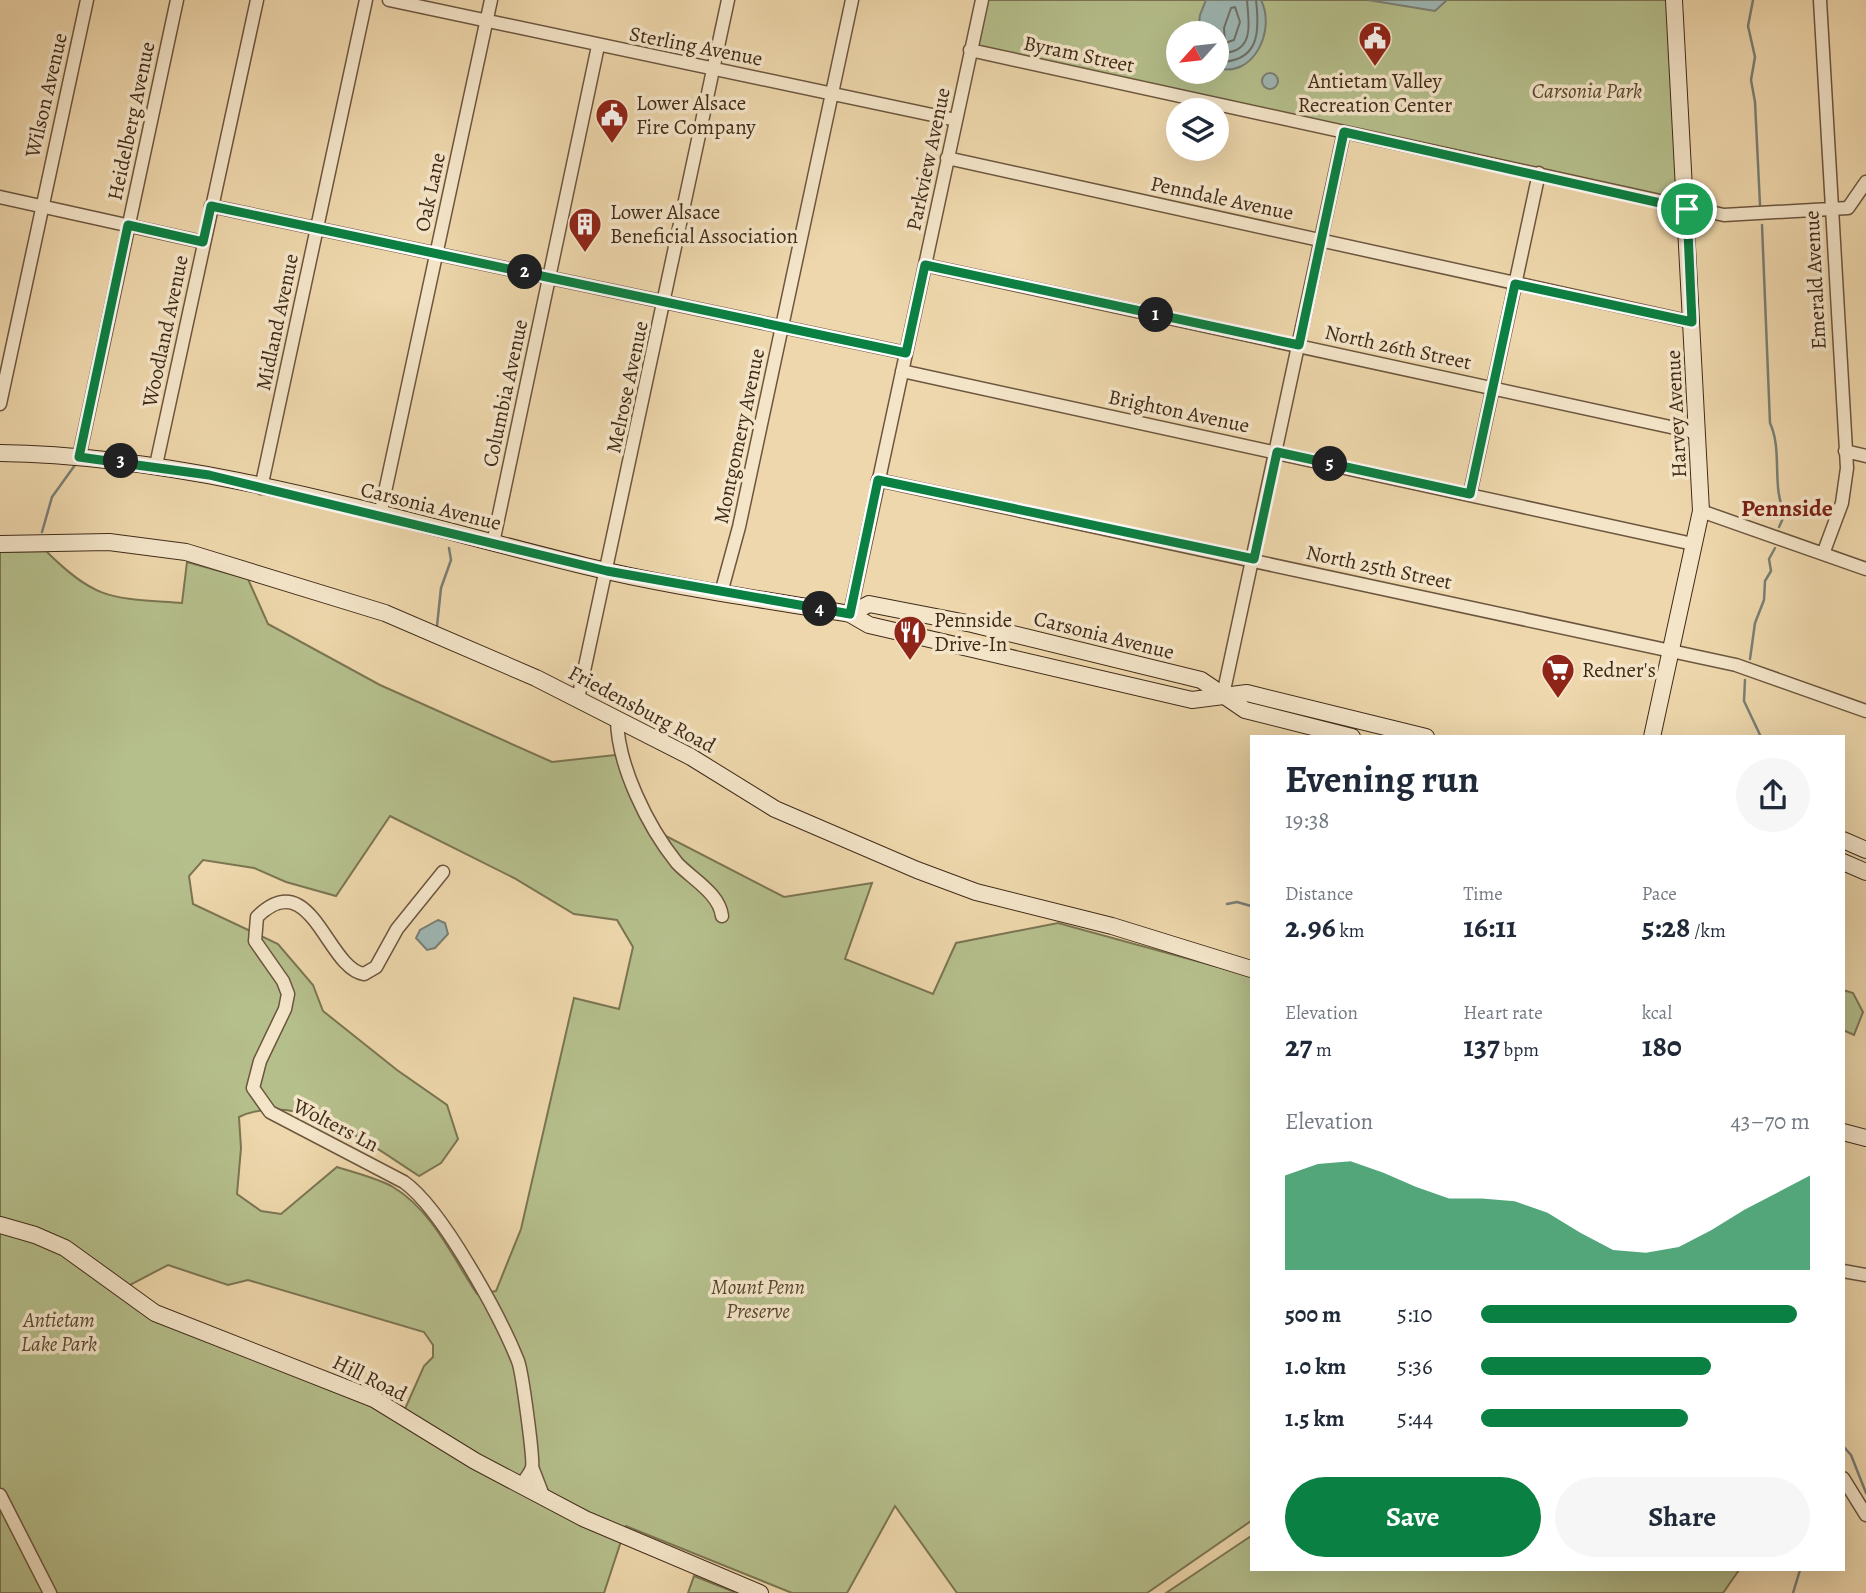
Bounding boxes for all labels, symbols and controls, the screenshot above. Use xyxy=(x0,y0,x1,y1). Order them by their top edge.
street label: Sterling Avenue xyxy=(627,19,765,73)
public building icon: Antietam Valley Recreation Center xyxy=(1356,19,1394,68)
north arrow xyxy=(1166,21,1228,84)
map controls xyxy=(1166,21,1229,161)
street label: Byram Street xyxy=(1021,29,1137,79)
street label: Wilson Avenue xyxy=(18,30,74,161)
street label: Heidelberg Avenue xyxy=(100,39,162,203)
place label: Antietam Valley Recreation Center xyxy=(1298,67,1452,119)
park label: Carsonia Park xyxy=(1532,77,1642,105)
street label: Parkview Avenue xyxy=(899,85,957,233)
place label: Lower Alsace Fire Company xyxy=(636,89,756,141)
public building icon: Lower Alsace Fire Company xyxy=(593,96,631,145)
button: layers xyxy=(1166,98,1229,161)
street label: Oak Lane xyxy=(408,150,452,234)
street label: Penndale Avenue xyxy=(1148,169,1296,227)
pin xyxy=(1657,179,1717,239)
icon: arrive xyxy=(1668,190,1706,228)
place label: Lower Alsace Beneficial Association xyxy=(610,198,798,250)
building icon: Lower Alsace Beneficial Association xyxy=(566,205,604,254)
street label: Emerald Avenue xyxy=(1797,210,1833,350)
street label: Midland Avenue xyxy=(249,251,305,393)
street label: Woodland Avenue xyxy=(135,252,195,410)
pin: 2 xyxy=(508,254,542,290)
text: 2 xyxy=(520,258,529,284)
pin: 1 xyxy=(1138,298,1174,332)
text: 1 xyxy=(1152,301,1159,327)
street label: Columbia Avenue xyxy=(476,317,534,469)
street label: Melrose Avenue xyxy=(599,318,655,456)
street label: North 26th Street xyxy=(1322,318,1474,376)
street label: Montgomery Avenue xyxy=(707,346,771,526)
street label: Harvey Avenue xyxy=(1659,349,1693,479)
street label: Brighton Avenue xyxy=(1106,382,1252,440)
pin: 3 xyxy=(104,444,138,478)
text: 3 xyxy=(116,447,125,473)
pin: 5 xyxy=(1312,447,1348,482)
text: 5 xyxy=(1325,450,1334,476)
street label: Carsonia Avenue xyxy=(358,475,504,537)
district label: Pennside xyxy=(1741,492,1833,524)
street label: North 25th Street xyxy=(1303,538,1455,596)
pin: 4 xyxy=(802,592,838,626)
text: 4 xyxy=(815,595,824,621)
street label: Carsonia Avenue xyxy=(1031,604,1177,666)
place label: Pennside Drive-In xyxy=(934,606,1012,658)
restaurant icon: Pennside Drive-In xyxy=(891,613,929,662)
supermarket icon: Redner's xyxy=(1539,651,1577,700)
place label: Redner's xyxy=(1582,656,1656,684)
street label: Friedensburg Road xyxy=(564,658,721,760)
text: Evening run xyxy=(1285,753,1479,805)
button: share xyxy=(1736,758,1810,832)
text: 19:38 xyxy=(1285,805,1330,836)
text: Distance xyxy=(1285,881,1353,907)
text: Time xyxy=(1463,881,1503,907)
text: Pace xyxy=(1642,881,1677,907)
text: 2.96 xyxy=(1285,907,1336,947)
text: 16:11 xyxy=(1463,907,1517,947)
text: 5:28 xyxy=(1642,907,1691,947)
text: km xyxy=(1336,918,1365,944)
text: /km xyxy=(1691,918,1726,944)
text: Elevation xyxy=(1285,1000,1358,1026)
text: Heart rate xyxy=(1463,1000,1543,1026)
text: kcal xyxy=(1642,1000,1672,1026)
text: 27 xyxy=(1285,1026,1312,1066)
text: 137 xyxy=(1463,1026,1500,1066)
text: 180 xyxy=(1642,1026,1682,1066)
text: m xyxy=(1312,1037,1332,1063)
text: bpm xyxy=(1500,1037,1539,1063)
street label: Wolters Ln xyxy=(287,1091,384,1159)
text: Elevation xyxy=(1285,1106,1373,1137)
text: 43–70 m xyxy=(1730,1106,1810,1137)
park label: Mount Penn Preserve xyxy=(711,1273,805,1325)
text: 500 m xyxy=(1285,1299,1341,1330)
text: 5:10 xyxy=(1397,1299,1433,1330)
park label: Antietam Lake Park xyxy=(21,1306,97,1358)
street label: Hill Road xyxy=(328,1348,413,1408)
text: 1.0 km xyxy=(1285,1351,1346,1382)
text: 5:36 xyxy=(1397,1351,1433,1382)
text: 1.5 km xyxy=(1285,1403,1345,1434)
text: 5:44 xyxy=(1397,1403,1433,1434)
button: Save xyxy=(1285,1477,1541,1557)
button: Share xyxy=(1555,1477,1810,1557)

